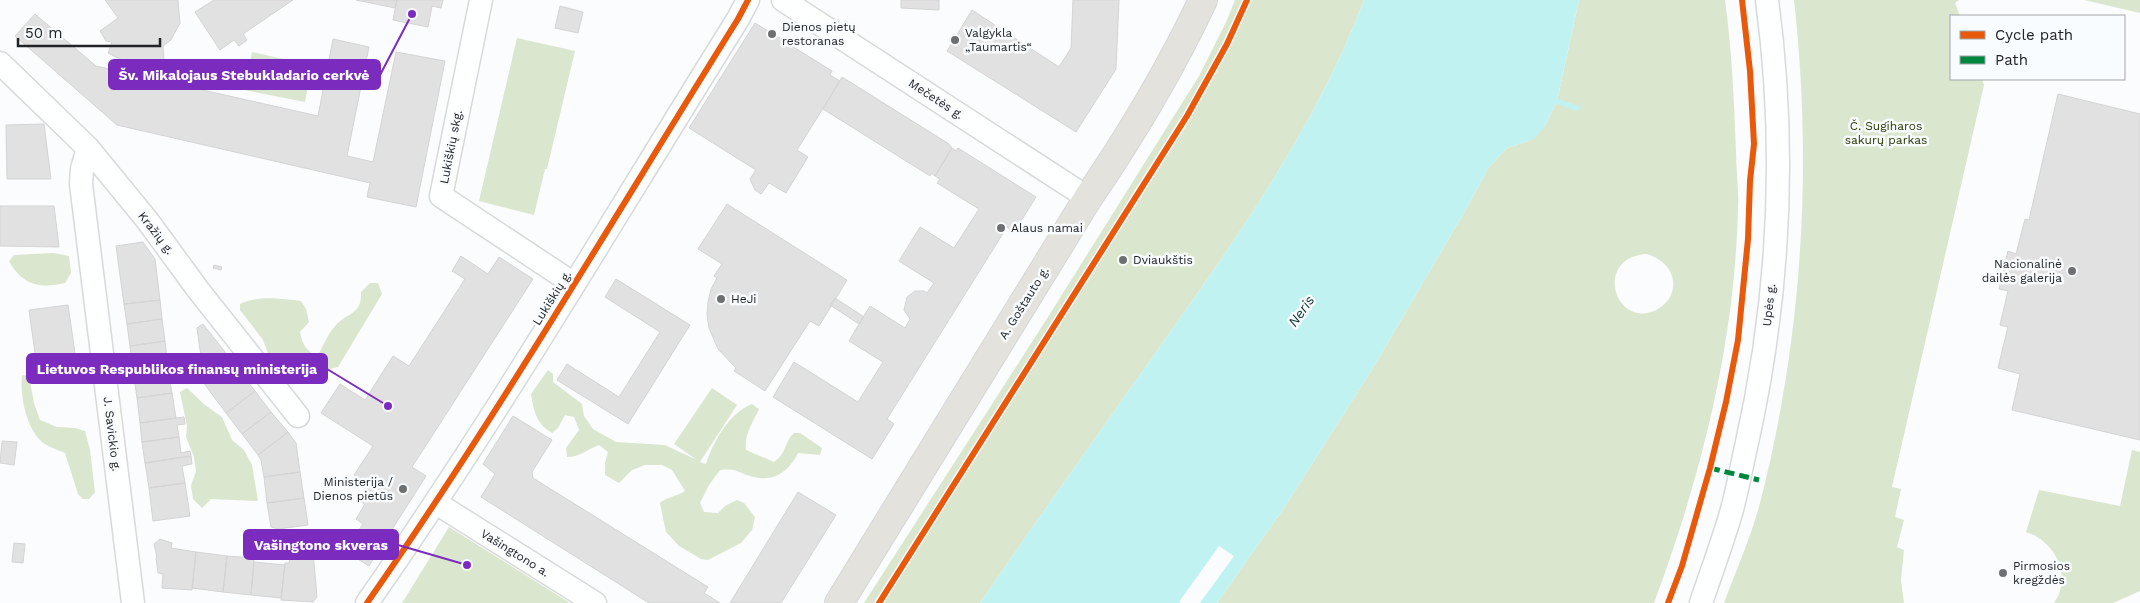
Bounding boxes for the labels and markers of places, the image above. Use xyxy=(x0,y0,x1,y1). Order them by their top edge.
place label: Dienos pietų restoranas xyxy=(782,20,856,48)
place label: Valgykla „Taumartis“ xyxy=(965,26,1032,54)
marker: Dienos pietų restoranas xyxy=(766,28,778,40)
marker: Valgykla „Taumartis“ xyxy=(949,34,961,46)
callout: Šv. Mikalojaus Stebukladario cerkvė xyxy=(109,60,380,89)
place label: Alaus namai xyxy=(1011,221,1083,235)
marker: Alaus namai xyxy=(995,222,1007,234)
place label: Dviaukštis xyxy=(1133,253,1193,267)
marker: Dviaukštis xyxy=(1117,254,1129,266)
place label: Nacionalinė dailės galerija xyxy=(1982,257,2062,285)
marker: Nacionalinė dailės galerija xyxy=(2066,265,2078,277)
place label: HeJi xyxy=(731,292,757,306)
marker: HeJi xyxy=(715,293,727,305)
callout: Lietuvos Respublikos finansų ministerija xyxy=(27,354,327,383)
place label: Ministerija / Dienos pietūs xyxy=(313,475,393,503)
marker: Ministerija / Dienos pietūs xyxy=(397,483,409,495)
callout: Vašingtono skveras xyxy=(244,530,398,559)
place label: Pirmosios kregždės xyxy=(2013,559,2070,587)
marker: Pirmosios kregždės xyxy=(1997,567,2009,579)

